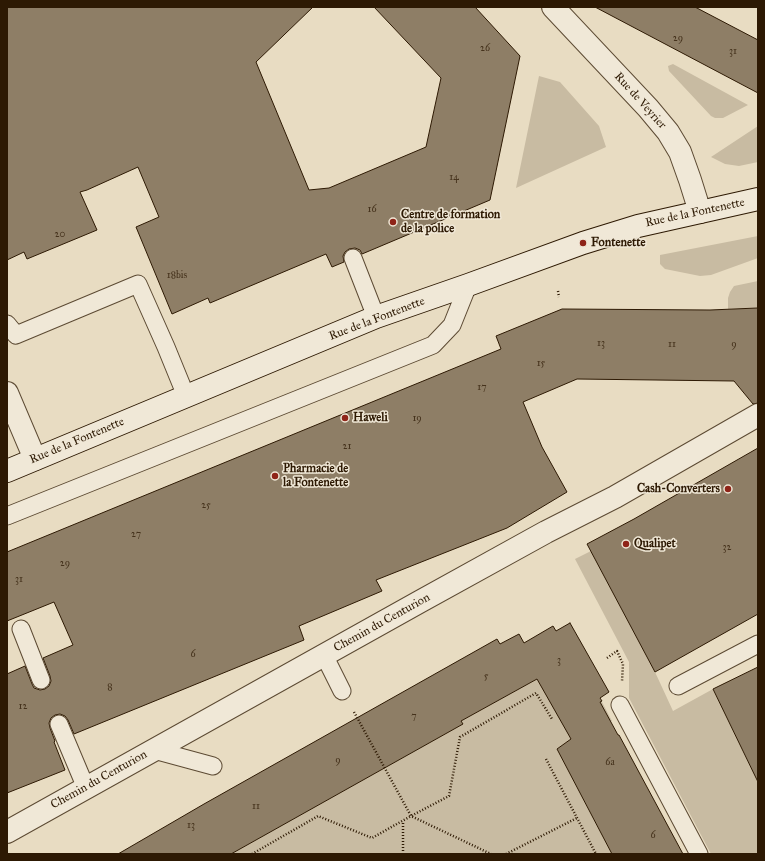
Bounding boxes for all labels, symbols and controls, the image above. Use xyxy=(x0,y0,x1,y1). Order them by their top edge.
house number: 29 xyxy=(673,33,683,45)
house number: 26 xyxy=(480,43,490,55)
house number: 31 xyxy=(729,46,737,58)
street label: Rue de Veyrier xyxy=(611,70,669,132)
house number: 14 xyxy=(449,172,459,184)
street label: Rue de la Fontenette xyxy=(644,195,746,231)
house number: 16 xyxy=(367,204,377,216)
place label: Centre de formation de la police xyxy=(401,208,500,236)
marker: Centre de formation de la police xyxy=(388,217,398,227)
house number: 20 xyxy=(55,229,65,241)
place label: Fontenette xyxy=(591,236,645,250)
marker: Fontenette xyxy=(578,238,588,248)
house number: 18bis xyxy=(167,270,187,282)
street label: Rue de la Fontenette xyxy=(327,294,427,344)
house number: 13 xyxy=(597,338,605,350)
house number: 11 xyxy=(668,339,676,351)
house number: 9 xyxy=(731,339,737,351)
house number: 15 xyxy=(537,358,545,370)
house number: 17 xyxy=(477,382,487,394)
place label: Haweli xyxy=(353,411,388,425)
marker: Haweli xyxy=(340,413,350,423)
house number: 19 xyxy=(412,413,422,425)
street label: Rue de la Fontenette xyxy=(28,415,126,467)
house number: 21 xyxy=(343,441,351,453)
place label: Pharmacie de la Fontenette xyxy=(283,462,348,490)
marker: Pharmacie de la Fontenette xyxy=(270,471,280,481)
place label: Cash-Converters xyxy=(637,482,720,496)
marker: Cash-Converters xyxy=(723,484,733,494)
house number: 25 xyxy=(201,500,211,512)
house number: 27 xyxy=(131,529,141,541)
place label: Qualipet xyxy=(634,537,676,551)
marker: Qualipet xyxy=(621,539,631,549)
house number: 32 xyxy=(723,542,731,554)
house number: 29 xyxy=(60,558,70,570)
house number: 31 xyxy=(15,574,23,586)
street label: Chemin du Centurion xyxy=(331,591,433,655)
house number: 6 xyxy=(190,649,196,661)
house number: 3 xyxy=(557,655,561,667)
house number: 5 xyxy=(484,671,488,683)
house number: 8 xyxy=(107,682,113,694)
house number: 12 xyxy=(19,701,27,713)
house number: 7 xyxy=(411,711,417,723)
street label: Chemin du Centurion xyxy=(48,748,150,812)
house number: 9 xyxy=(335,755,341,767)
house number: 6a xyxy=(605,757,615,769)
house number: 11 xyxy=(252,801,260,813)
house number: 13 xyxy=(187,820,195,832)
house number: 6 xyxy=(650,830,656,842)

